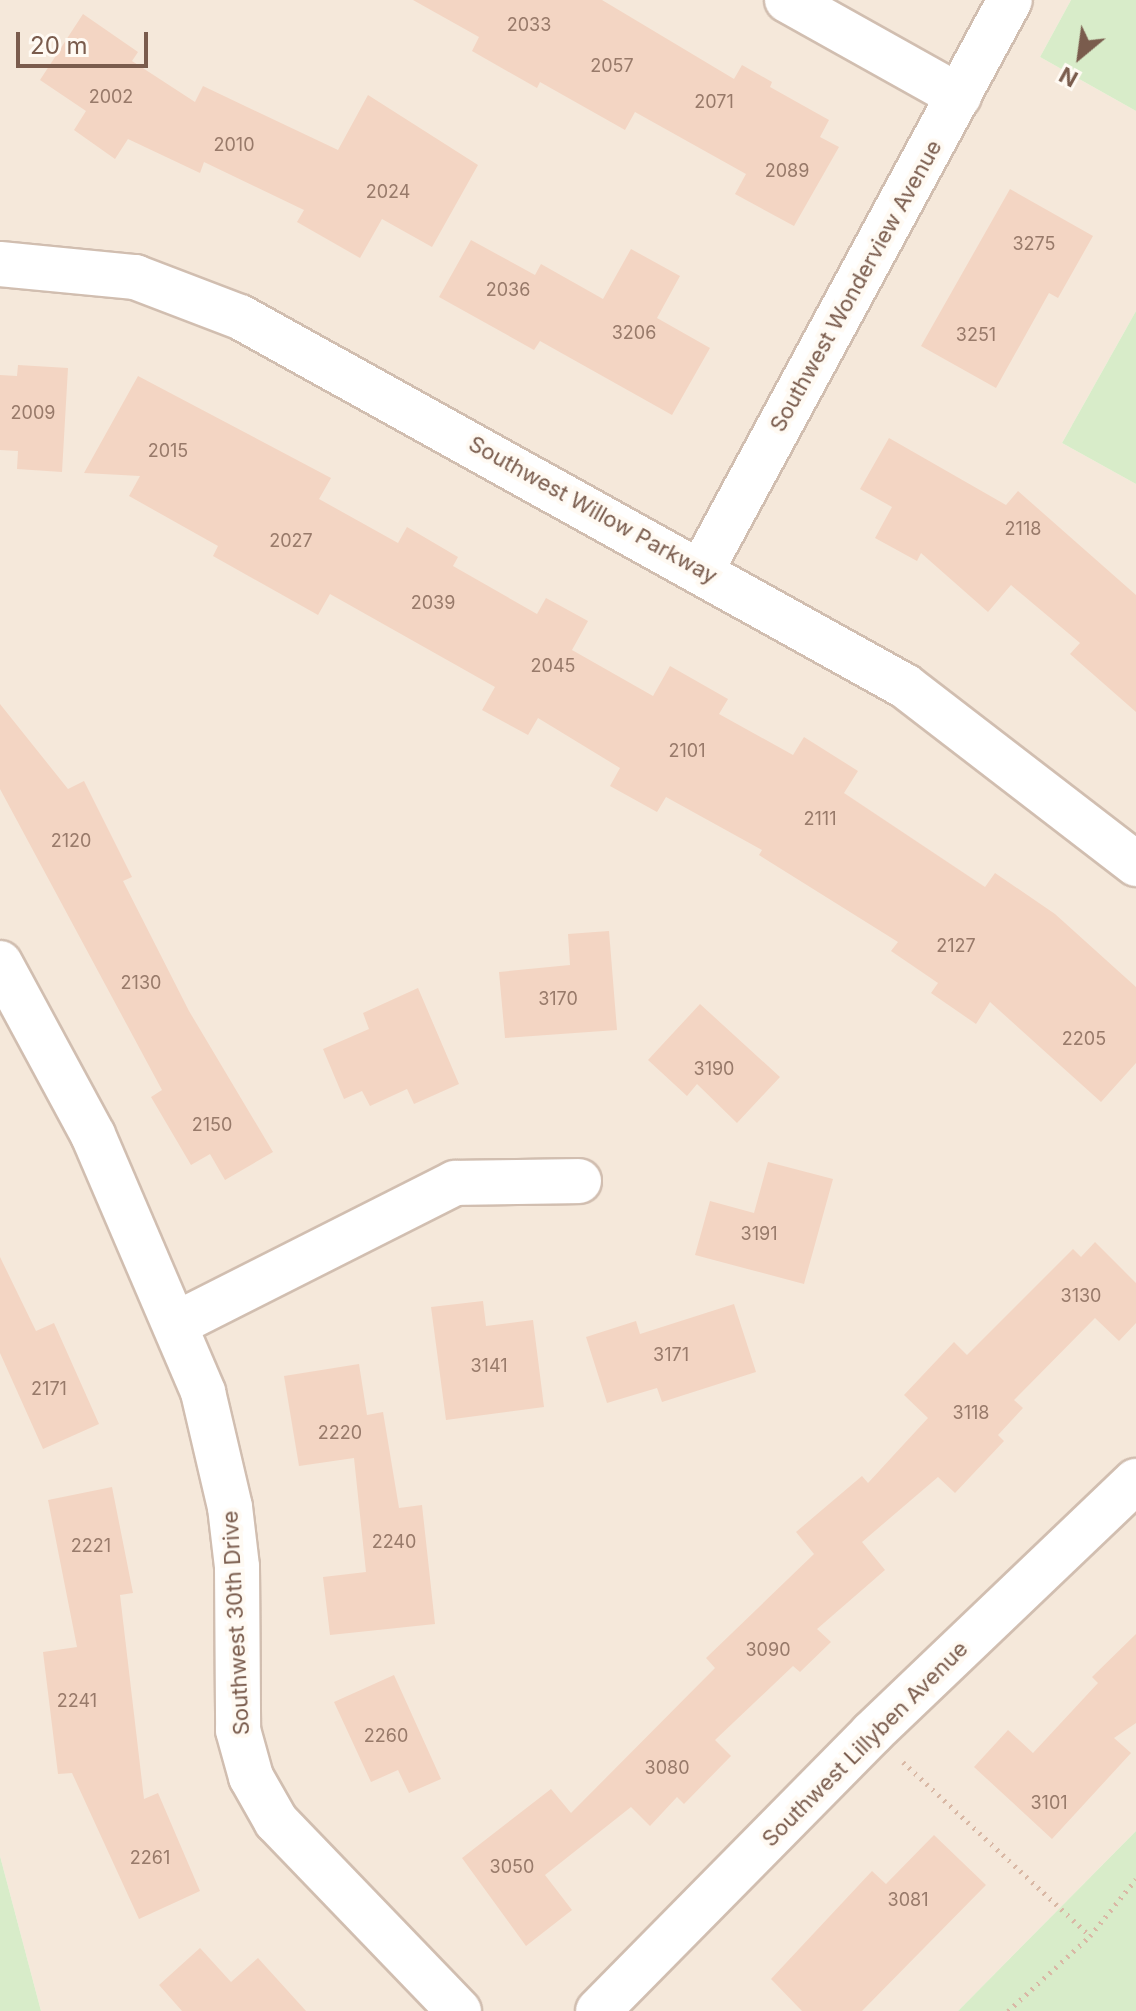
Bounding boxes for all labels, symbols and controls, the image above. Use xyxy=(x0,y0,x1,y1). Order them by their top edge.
house number: 2033 xyxy=(507,14,551,36)
scale bar xyxy=(20,16,152,66)
north arrow xyxy=(1040,16,1120,96)
text: 20 m xyxy=(30,31,88,60)
house number: 2057 xyxy=(590,55,634,77)
text: N xyxy=(1055,62,1082,92)
house number: 2002 xyxy=(89,86,133,108)
house number: 2071 xyxy=(694,91,734,113)
house number: 2010 xyxy=(213,134,255,156)
street label: Southwest Wonderview Avenue xyxy=(765,136,947,436)
house number: 2089 xyxy=(765,160,809,182)
house number: 2024 xyxy=(366,181,410,203)
house number: 3275 xyxy=(1012,233,1056,255)
house number: 2036 xyxy=(486,279,530,301)
house number: 3206 xyxy=(612,322,656,344)
house number: 3251 xyxy=(956,324,996,346)
house number: 2009 xyxy=(11,402,55,424)
street label: Southwest Willow Parkway xyxy=(464,431,722,589)
house number: 2015 xyxy=(148,440,188,462)
house number: 2118 xyxy=(1005,518,1041,540)
house number: 2027 xyxy=(269,530,313,552)
house number: 2039 xyxy=(411,592,455,614)
house number: 2045 xyxy=(531,655,575,677)
house number: 2101 xyxy=(669,740,705,762)
house number: 2111 xyxy=(804,808,836,830)
house number: 2120 xyxy=(51,830,91,852)
house number: 2127 xyxy=(936,935,976,957)
house number: 2130 xyxy=(121,972,161,994)
house number: 3170 xyxy=(538,988,578,1010)
house number: 2205 xyxy=(1062,1028,1106,1050)
house number: 3190 xyxy=(694,1058,734,1080)
house number: 2150 xyxy=(192,1114,232,1136)
house number: 3191 xyxy=(741,1223,777,1245)
house number: 3130 xyxy=(1061,1285,1101,1307)
house number: 3171 xyxy=(653,1344,689,1366)
house number: 3141 xyxy=(470,1355,508,1377)
house number: 2171 xyxy=(31,1378,67,1400)
house number: 3118 xyxy=(953,1402,989,1424)
house number: 2220 xyxy=(318,1422,362,1444)
street label: Southwest 30th Drive xyxy=(217,1510,255,1736)
house number: 2240 xyxy=(372,1531,416,1553)
house number: 2221 xyxy=(71,1535,111,1557)
street label: Southwest Lillyben Avenue xyxy=(757,1636,973,1852)
house number: 3090 xyxy=(746,1639,790,1661)
house number: 2241 xyxy=(57,1690,97,1712)
house number: 2260 xyxy=(364,1725,408,1747)
house number: 3080 xyxy=(645,1757,689,1779)
house number: 3101 xyxy=(1030,1792,1068,1814)
house number: 2261 xyxy=(130,1847,170,1869)
house number: 3050 xyxy=(490,1856,534,1878)
house number: 3081 xyxy=(888,1889,928,1911)

